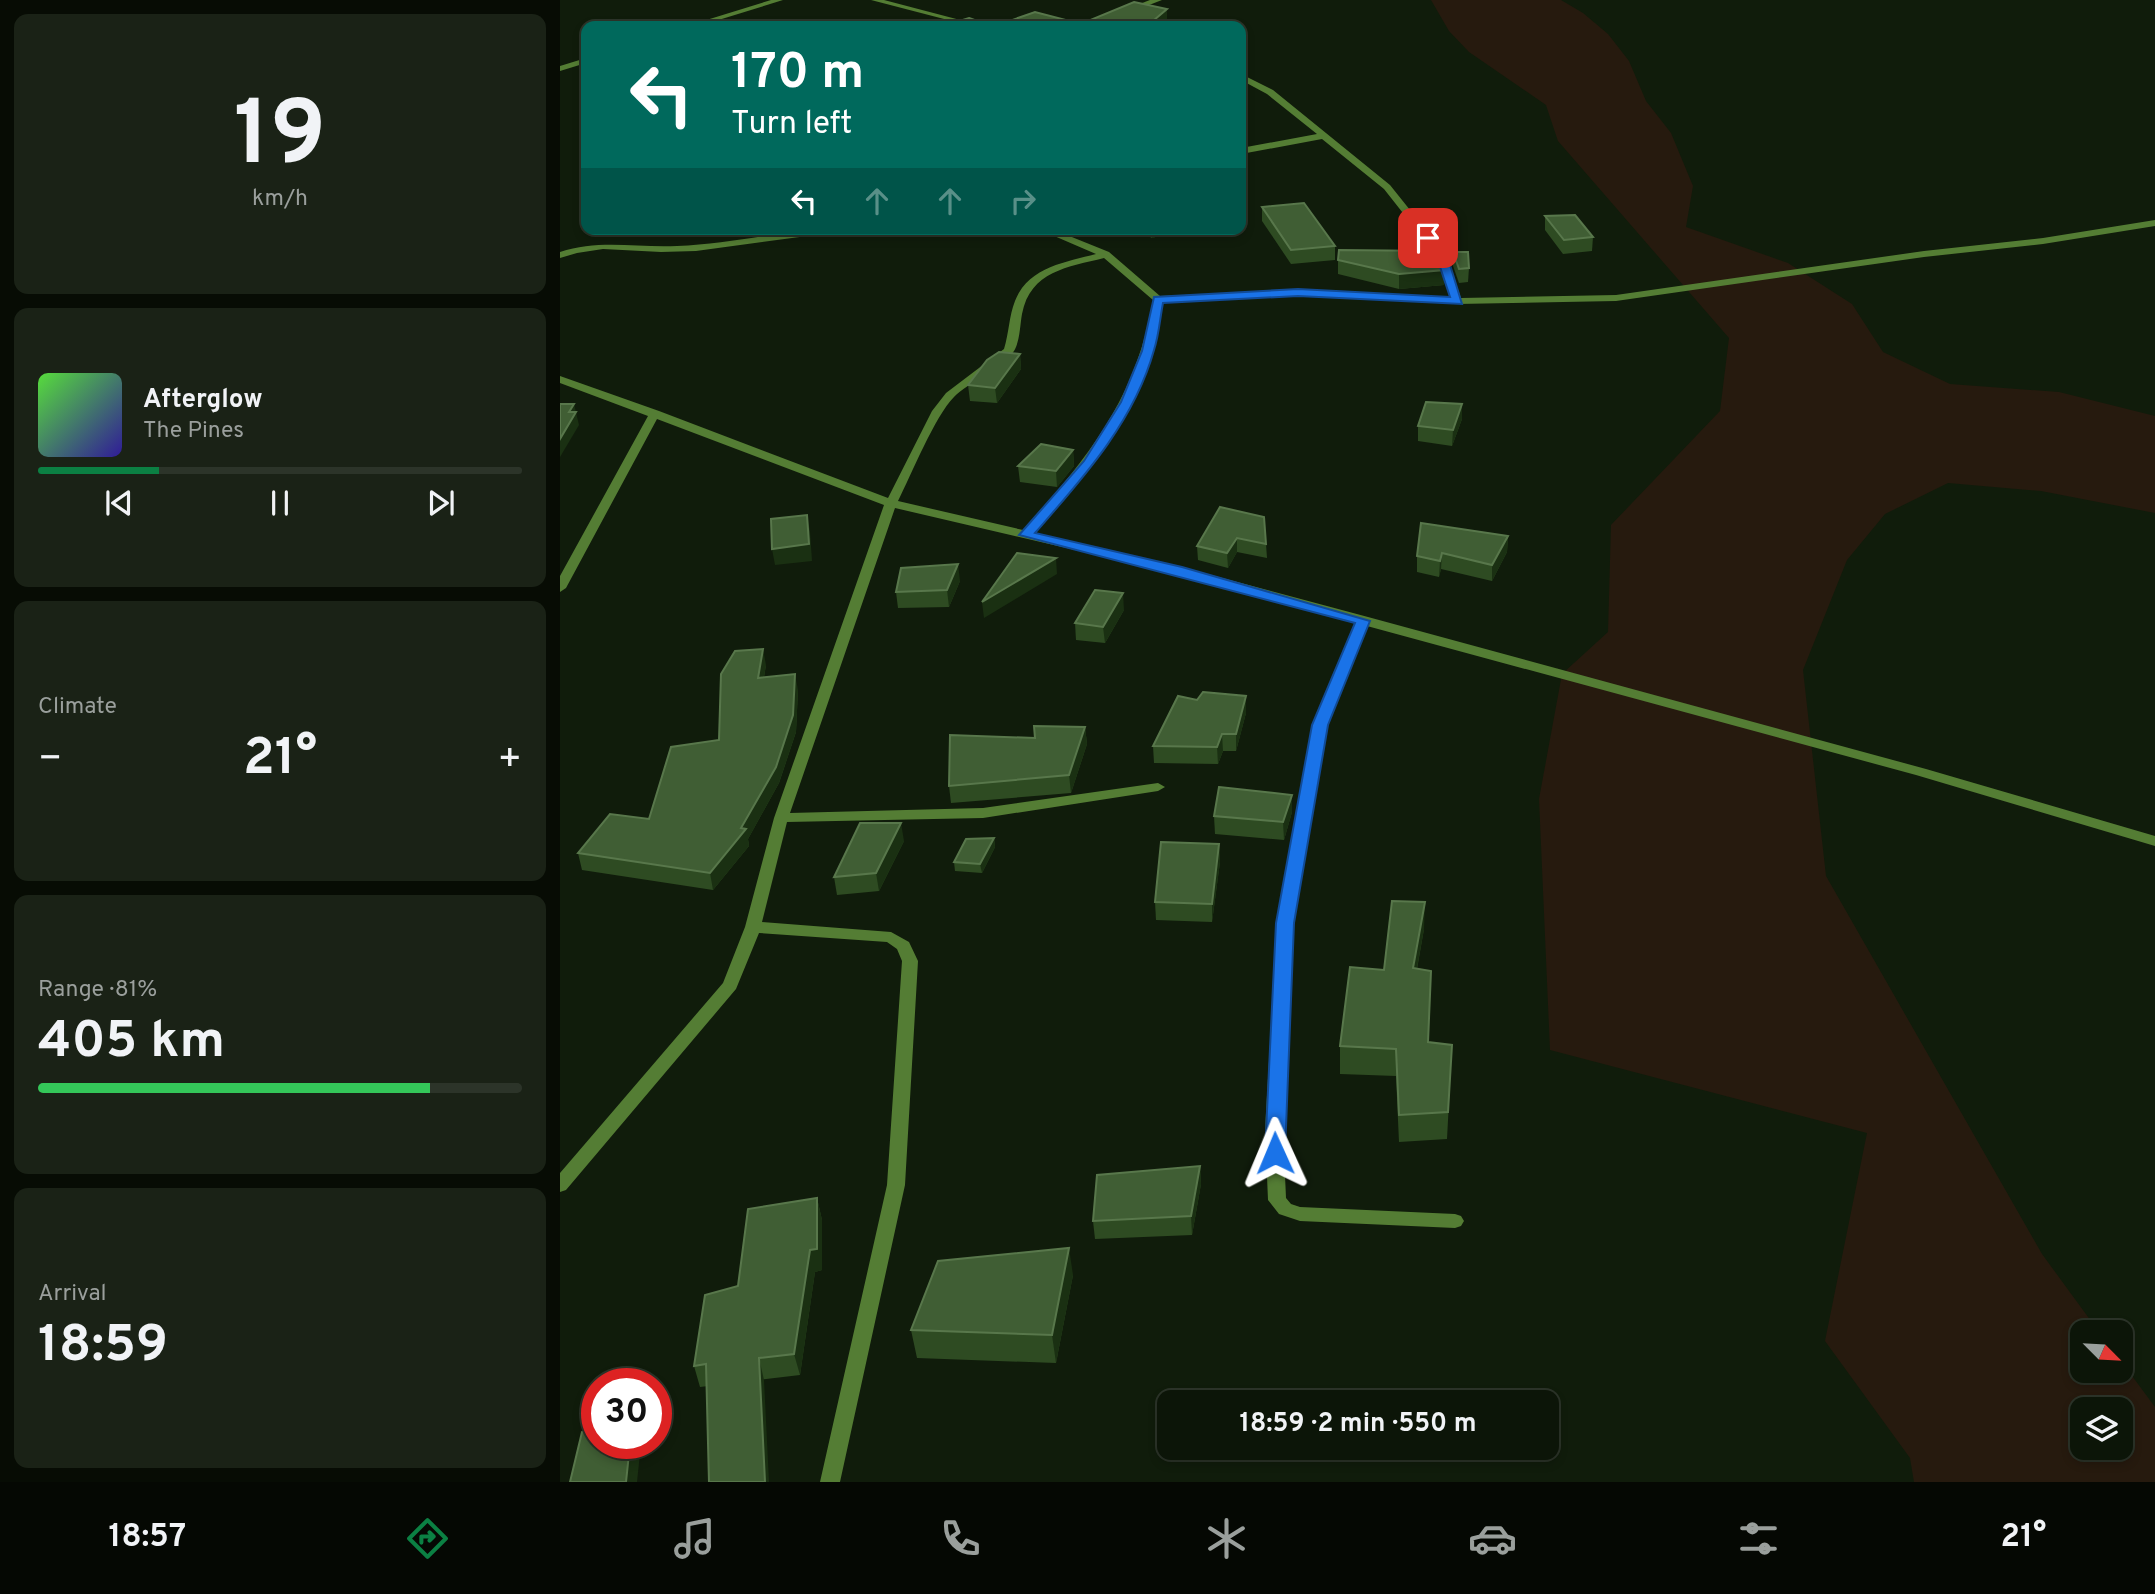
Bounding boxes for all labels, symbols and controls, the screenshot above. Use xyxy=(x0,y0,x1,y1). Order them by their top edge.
text: 170 m xyxy=(731,44,864,106)
icon: left xyxy=(616,49,707,140)
text: 19 xyxy=(234,82,326,197)
text: Turn left xyxy=(731,105,852,145)
icon: left xyxy=(785,182,823,220)
icon: ahead xyxy=(858,182,896,220)
icon: ahead xyxy=(931,182,969,220)
icon: right xyxy=(1004,182,1042,220)
text: km/h xyxy=(252,185,308,214)
pin xyxy=(1398,208,1458,268)
icon: arrive xyxy=(1409,219,1447,257)
text: Afterglow xyxy=(143,384,263,417)
text: The Pines xyxy=(143,417,244,446)
icon: previous xyxy=(100,484,138,522)
icon: pause xyxy=(261,484,299,522)
icon: next xyxy=(422,484,460,522)
text: Climate xyxy=(38,693,117,722)
text: 21° xyxy=(243,727,317,793)
text: − xyxy=(38,736,63,785)
text: + xyxy=(497,736,522,785)
text: Range · 81% xyxy=(38,976,157,1005)
text: 405 km xyxy=(38,1010,225,1076)
position arrow xyxy=(1238,1116,1312,1190)
text: Arrival xyxy=(38,1280,107,1309)
text: 18:59 xyxy=(38,1314,168,1380)
north arrow xyxy=(2070,1320,2133,1382)
map controls xyxy=(2070,1320,2133,1460)
speed limit sign: 30 xyxy=(581,1368,672,1459)
button: layers xyxy=(2070,1397,2133,1460)
text: 18:59 · 2 min · 550 m xyxy=(1240,1408,1476,1441)
icon: directions xyxy=(403,1514,452,1563)
icon: music xyxy=(670,1514,719,1563)
icon: phone xyxy=(936,1514,985,1563)
icon: climate xyxy=(1202,1514,1251,1563)
icon: car xyxy=(1468,1514,1517,1563)
icon: filters xyxy=(1734,1514,1783,1563)
text: 18:57 xyxy=(109,1518,186,1558)
text: 21° xyxy=(2001,1518,2046,1558)

